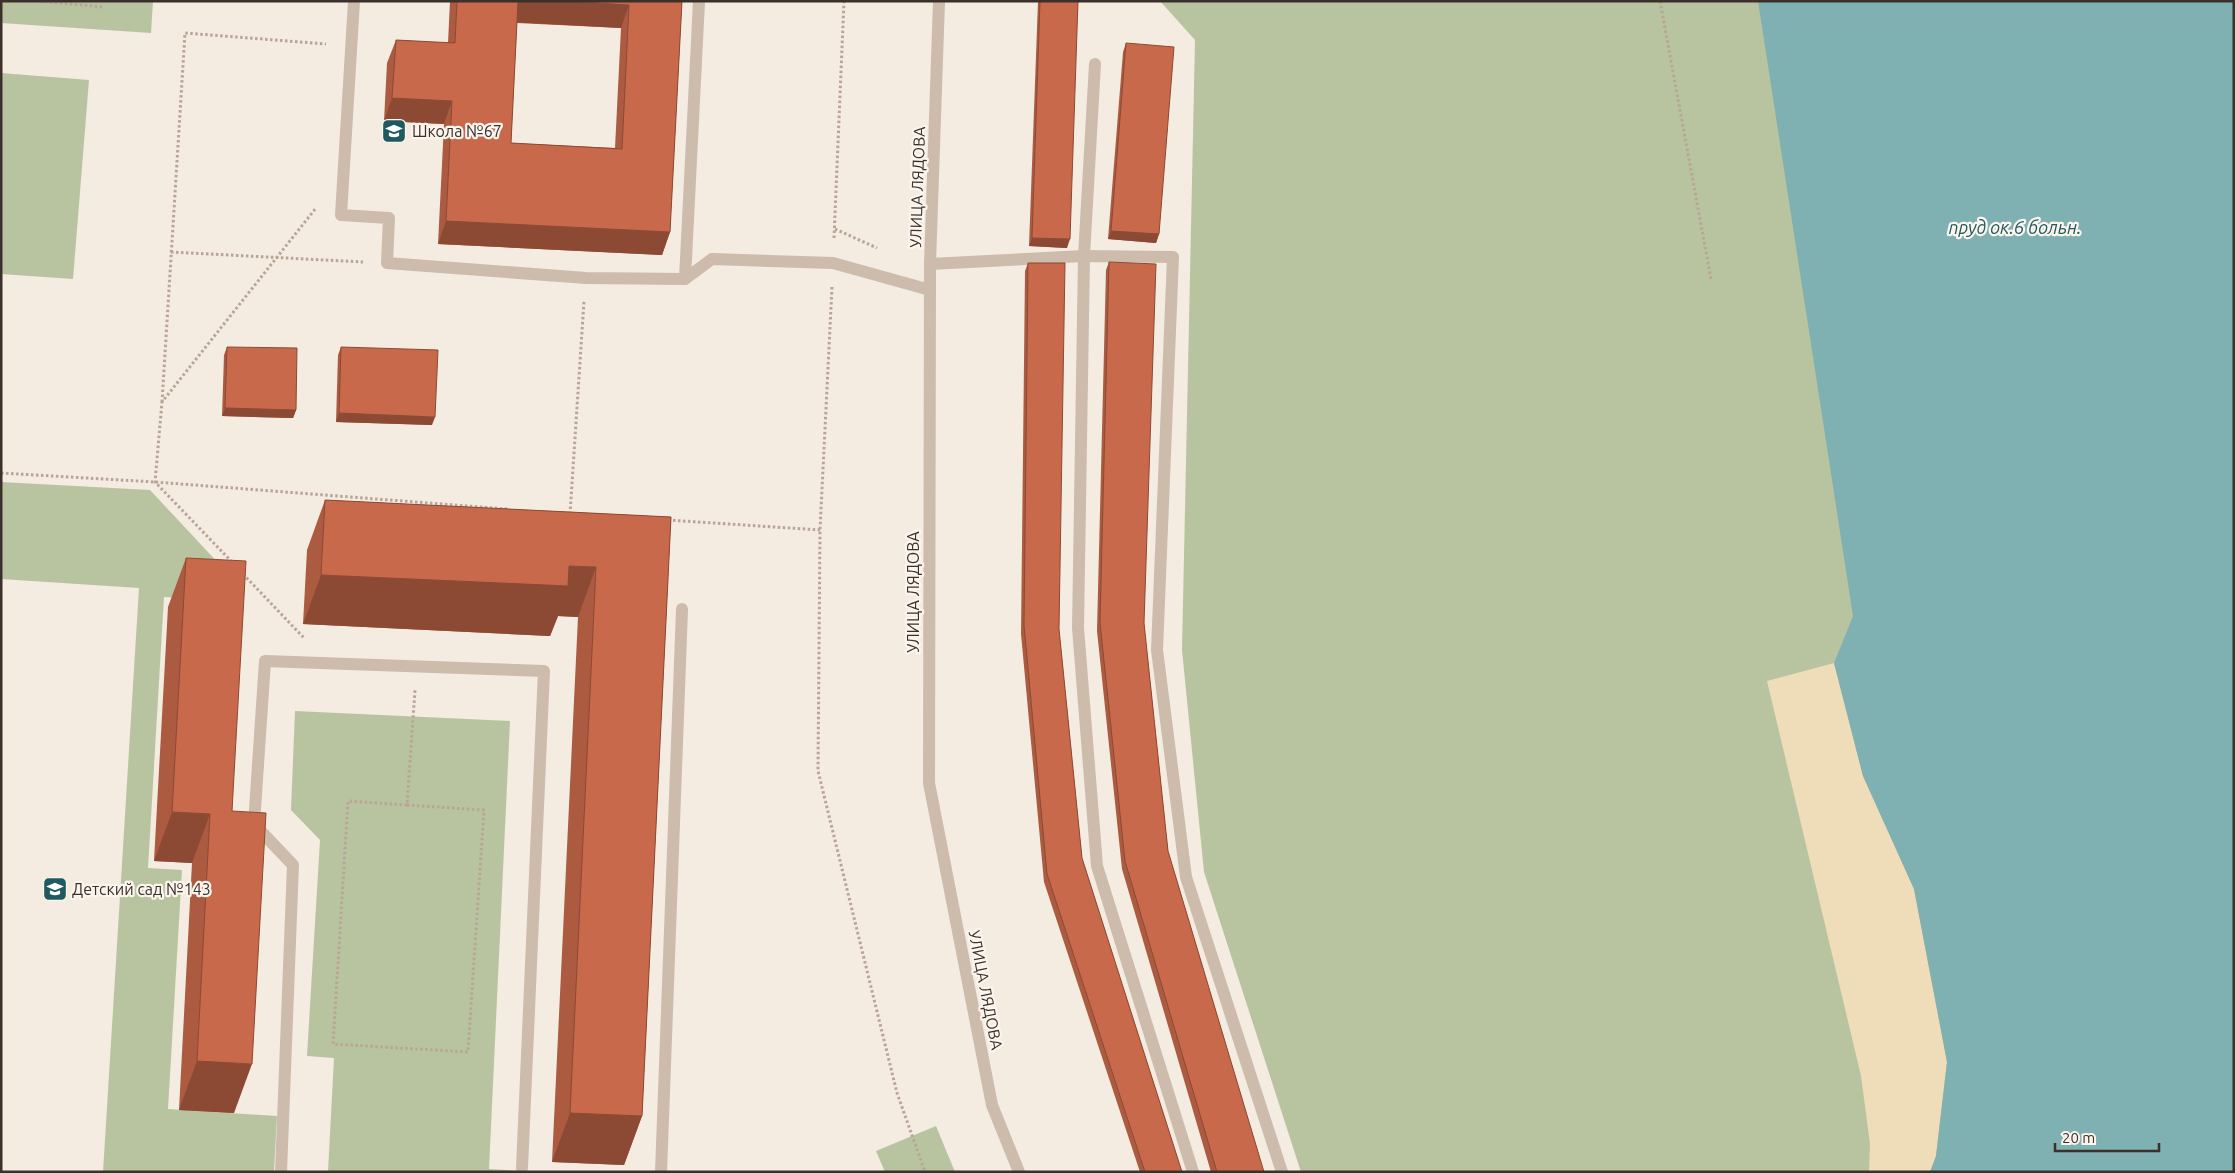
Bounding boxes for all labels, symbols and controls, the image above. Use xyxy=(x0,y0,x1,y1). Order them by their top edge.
school or university icon: Школа №67 xyxy=(381,118,407,144)
place label: Школа №67 xyxy=(412,122,502,140)
street label: УЛИЦА ЛЯДОВА xyxy=(906,125,928,248)
water label: пруд ок.6 больн. xyxy=(1948,217,2082,237)
street label: УЛИЦА ЛЯДОВА xyxy=(904,531,922,653)
school or university icon: Детский сад №143 xyxy=(42,876,68,902)
place label: Детский сад №143 xyxy=(72,880,211,898)
street label: УЛИЦА ЛЯДОВА xyxy=(966,929,1007,1052)
scale bar xyxy=(2055,1120,2159,1152)
text: 20 m xyxy=(2062,1129,2095,1146)

